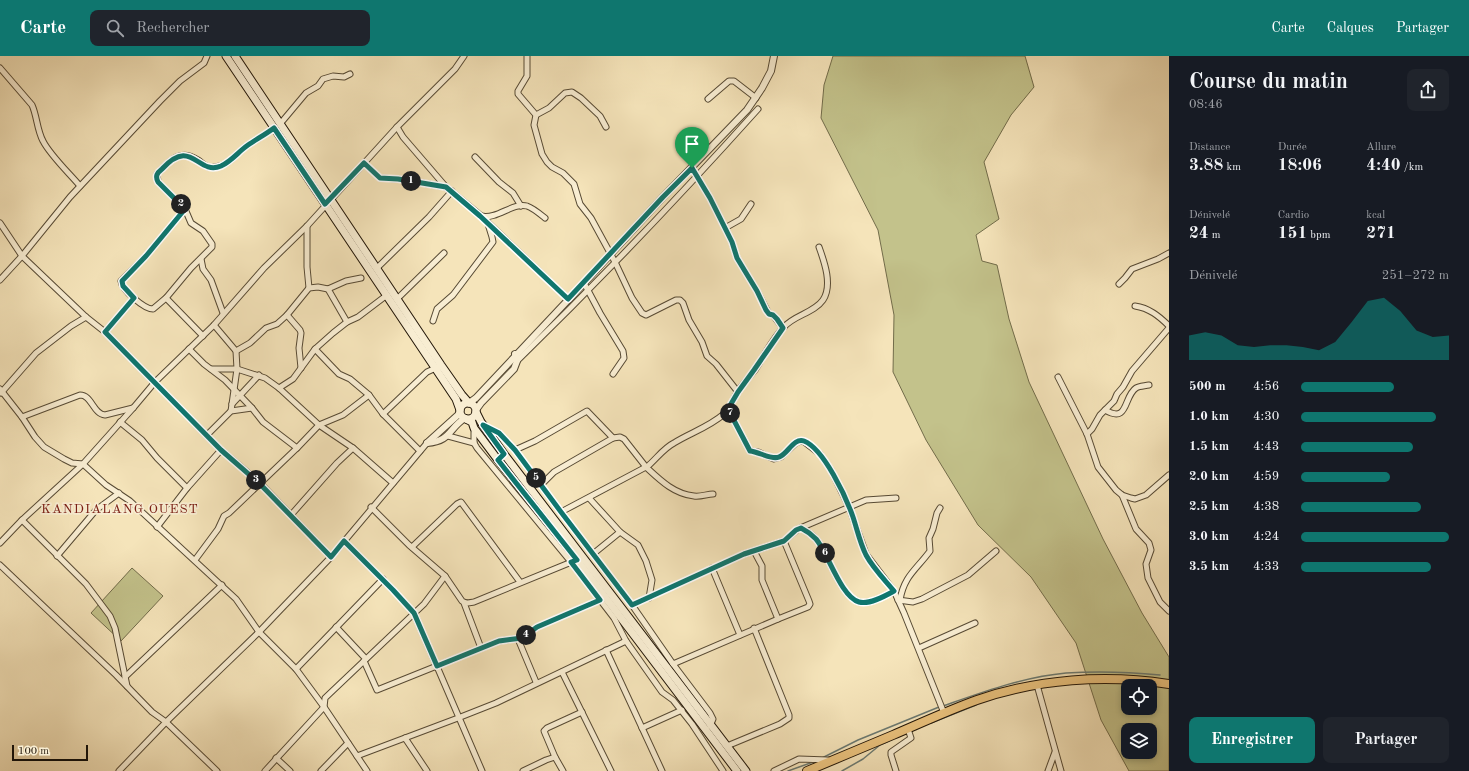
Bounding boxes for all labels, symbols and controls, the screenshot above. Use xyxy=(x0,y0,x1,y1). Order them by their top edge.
search box xyxy=(90,10,370,46)
icon: search xyxy=(104,17,126,39)
text: Carte xyxy=(20,19,66,38)
text: Rechercher xyxy=(136,21,209,36)
text: Carte xyxy=(1271,21,1305,35)
text: Calques xyxy=(1327,21,1374,35)
text: Partager xyxy=(1396,21,1449,35)
button: share xyxy=(1407,69,1449,111)
text: Course du matin xyxy=(1189,71,1348,93)
text: 08:46 xyxy=(1189,98,1223,111)
pin xyxy=(675,127,709,168)
icon: arrive xyxy=(681,133,703,155)
text: Distance xyxy=(1189,142,1230,153)
text: Durée xyxy=(1278,142,1307,153)
text: Allure xyxy=(1366,142,1396,153)
text: 3.88 xyxy=(1189,157,1223,174)
text: 18:06 xyxy=(1278,157,1322,174)
text: 4:40 xyxy=(1366,157,1401,174)
text: km xyxy=(1223,162,1241,173)
text: /km xyxy=(1401,162,1423,173)
pin: 1 xyxy=(401,171,421,191)
text: 1 xyxy=(408,175,414,186)
pin: 2 xyxy=(171,194,191,214)
text: 2 xyxy=(178,198,184,209)
text: Dénivelé xyxy=(1189,210,1230,221)
text: Cardio xyxy=(1278,210,1309,221)
text: kcal xyxy=(1366,210,1385,221)
text: 24 xyxy=(1189,225,1209,242)
text: 151 xyxy=(1278,225,1307,242)
text: 271 xyxy=(1366,225,1396,242)
text: m xyxy=(1209,230,1221,241)
text: bpm xyxy=(1307,230,1330,241)
text: Dénivelé xyxy=(1189,269,1237,282)
text: 251–272 m xyxy=(1382,269,1449,282)
text: 500 m xyxy=(1189,380,1226,393)
text: 4:56 xyxy=(1253,380,1279,393)
pin: 7 xyxy=(720,403,740,423)
text: 7 xyxy=(727,407,733,418)
text: 1.0 km xyxy=(1189,410,1229,423)
text: 4:30 xyxy=(1253,410,1279,423)
text: 1.5 km xyxy=(1189,440,1229,453)
text: 4:43 xyxy=(1253,440,1279,453)
pin: 5 xyxy=(526,468,546,488)
pin: 3 xyxy=(246,470,266,490)
text: 2.0 km xyxy=(1189,470,1229,483)
text: 4:59 xyxy=(1253,470,1279,483)
text: 5 xyxy=(533,472,539,483)
text: 3 xyxy=(253,474,259,485)
text: 2.5 km xyxy=(1189,500,1229,513)
text: 4:38 xyxy=(1253,500,1279,513)
district label: KANDIALANG OUEST xyxy=(41,503,199,516)
text: 3.0 km xyxy=(1189,530,1229,543)
text: 4:24 xyxy=(1253,530,1279,543)
pin: 6 xyxy=(815,543,835,563)
text: 6 xyxy=(822,547,828,558)
text: 3.5 km xyxy=(1189,560,1229,573)
text: 4:33 xyxy=(1253,560,1279,573)
pin: 4 xyxy=(516,625,536,645)
text: 4 xyxy=(523,629,529,640)
map controls xyxy=(1121,679,1157,759)
button: locate xyxy=(1121,679,1157,715)
button: Enregistrer xyxy=(1189,717,1315,763)
button: Partager xyxy=(1323,717,1449,763)
button: layers xyxy=(1121,723,1157,759)
scale bar xyxy=(12,743,88,762)
text: 100 m xyxy=(18,746,49,757)

